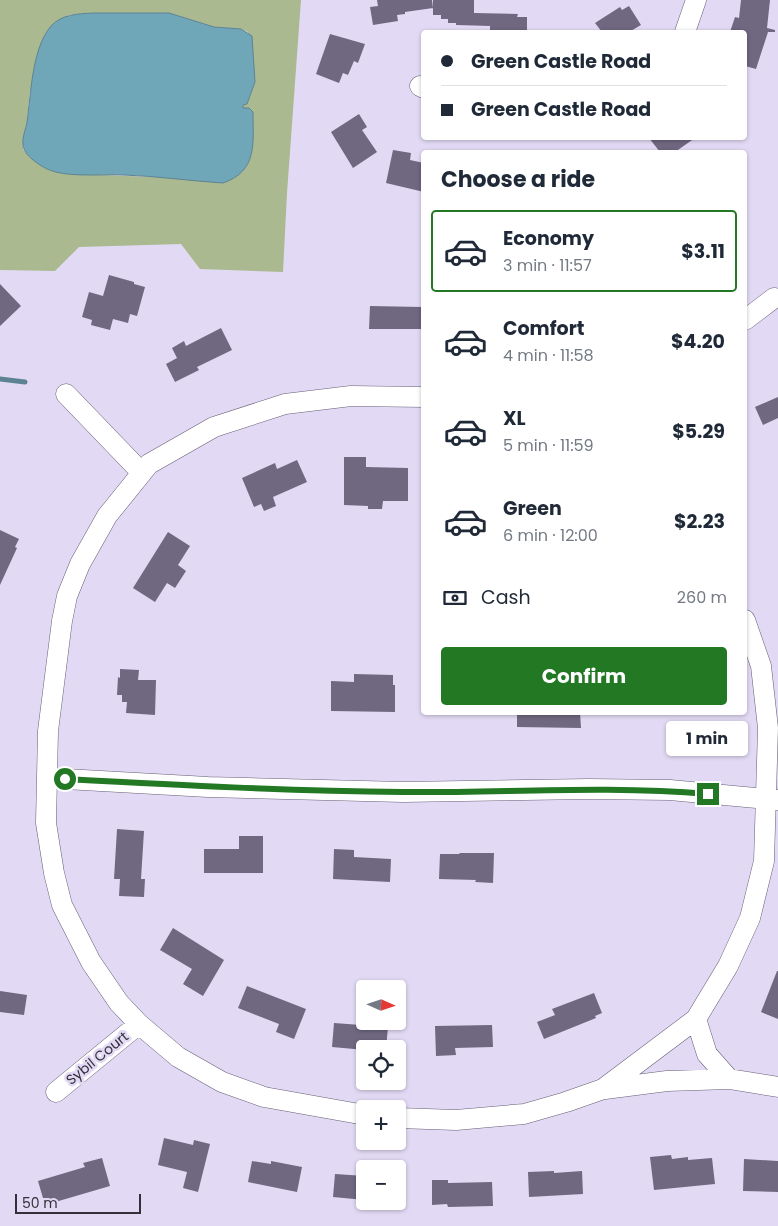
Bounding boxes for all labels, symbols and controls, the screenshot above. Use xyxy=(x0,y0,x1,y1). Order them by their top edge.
text: Green Castle Road xyxy=(471,48,651,75)
text: Green Castle Road xyxy=(471,96,651,123)
text: Choose a ride xyxy=(441,164,595,195)
text: Economy xyxy=(503,225,594,252)
icon: car xyxy=(443,229,488,274)
text: $3.11 xyxy=(681,238,725,265)
text: 3 min · 11:57 xyxy=(503,254,592,277)
text: Comfort xyxy=(503,315,585,342)
icon: car xyxy=(443,319,488,364)
text: $4.20 xyxy=(671,328,725,355)
text: 4 min · 11:58 xyxy=(503,344,594,367)
text: XL xyxy=(503,405,526,432)
icon: car xyxy=(443,409,488,454)
text: $5.29 xyxy=(672,418,725,445)
text: 5 min · 11:59 xyxy=(503,434,594,457)
text: Green xyxy=(503,495,562,522)
icon: car xyxy=(443,499,488,544)
text: $2.23 xyxy=(674,508,725,535)
text: 6 min · 12:00 xyxy=(503,524,598,547)
icon: cash xyxy=(441,584,469,612)
text: Cash xyxy=(481,584,531,611)
text: 260 m xyxy=(677,586,727,609)
button: Confirm xyxy=(441,647,727,705)
callout: 1 min xyxy=(667,722,749,756)
text: 1 min xyxy=(686,727,728,750)
route start xyxy=(54,768,76,790)
route end xyxy=(697,783,719,805)
north arrow xyxy=(356,980,406,1030)
map controls xyxy=(356,980,406,1210)
street label: Sybil Court xyxy=(61,1027,133,1089)
button: locate xyxy=(356,1040,406,1090)
button: + xyxy=(356,1100,406,1150)
button: − xyxy=(356,1160,406,1210)
scale bar xyxy=(15,1191,141,1214)
text: 50 m xyxy=(22,1193,58,1213)

